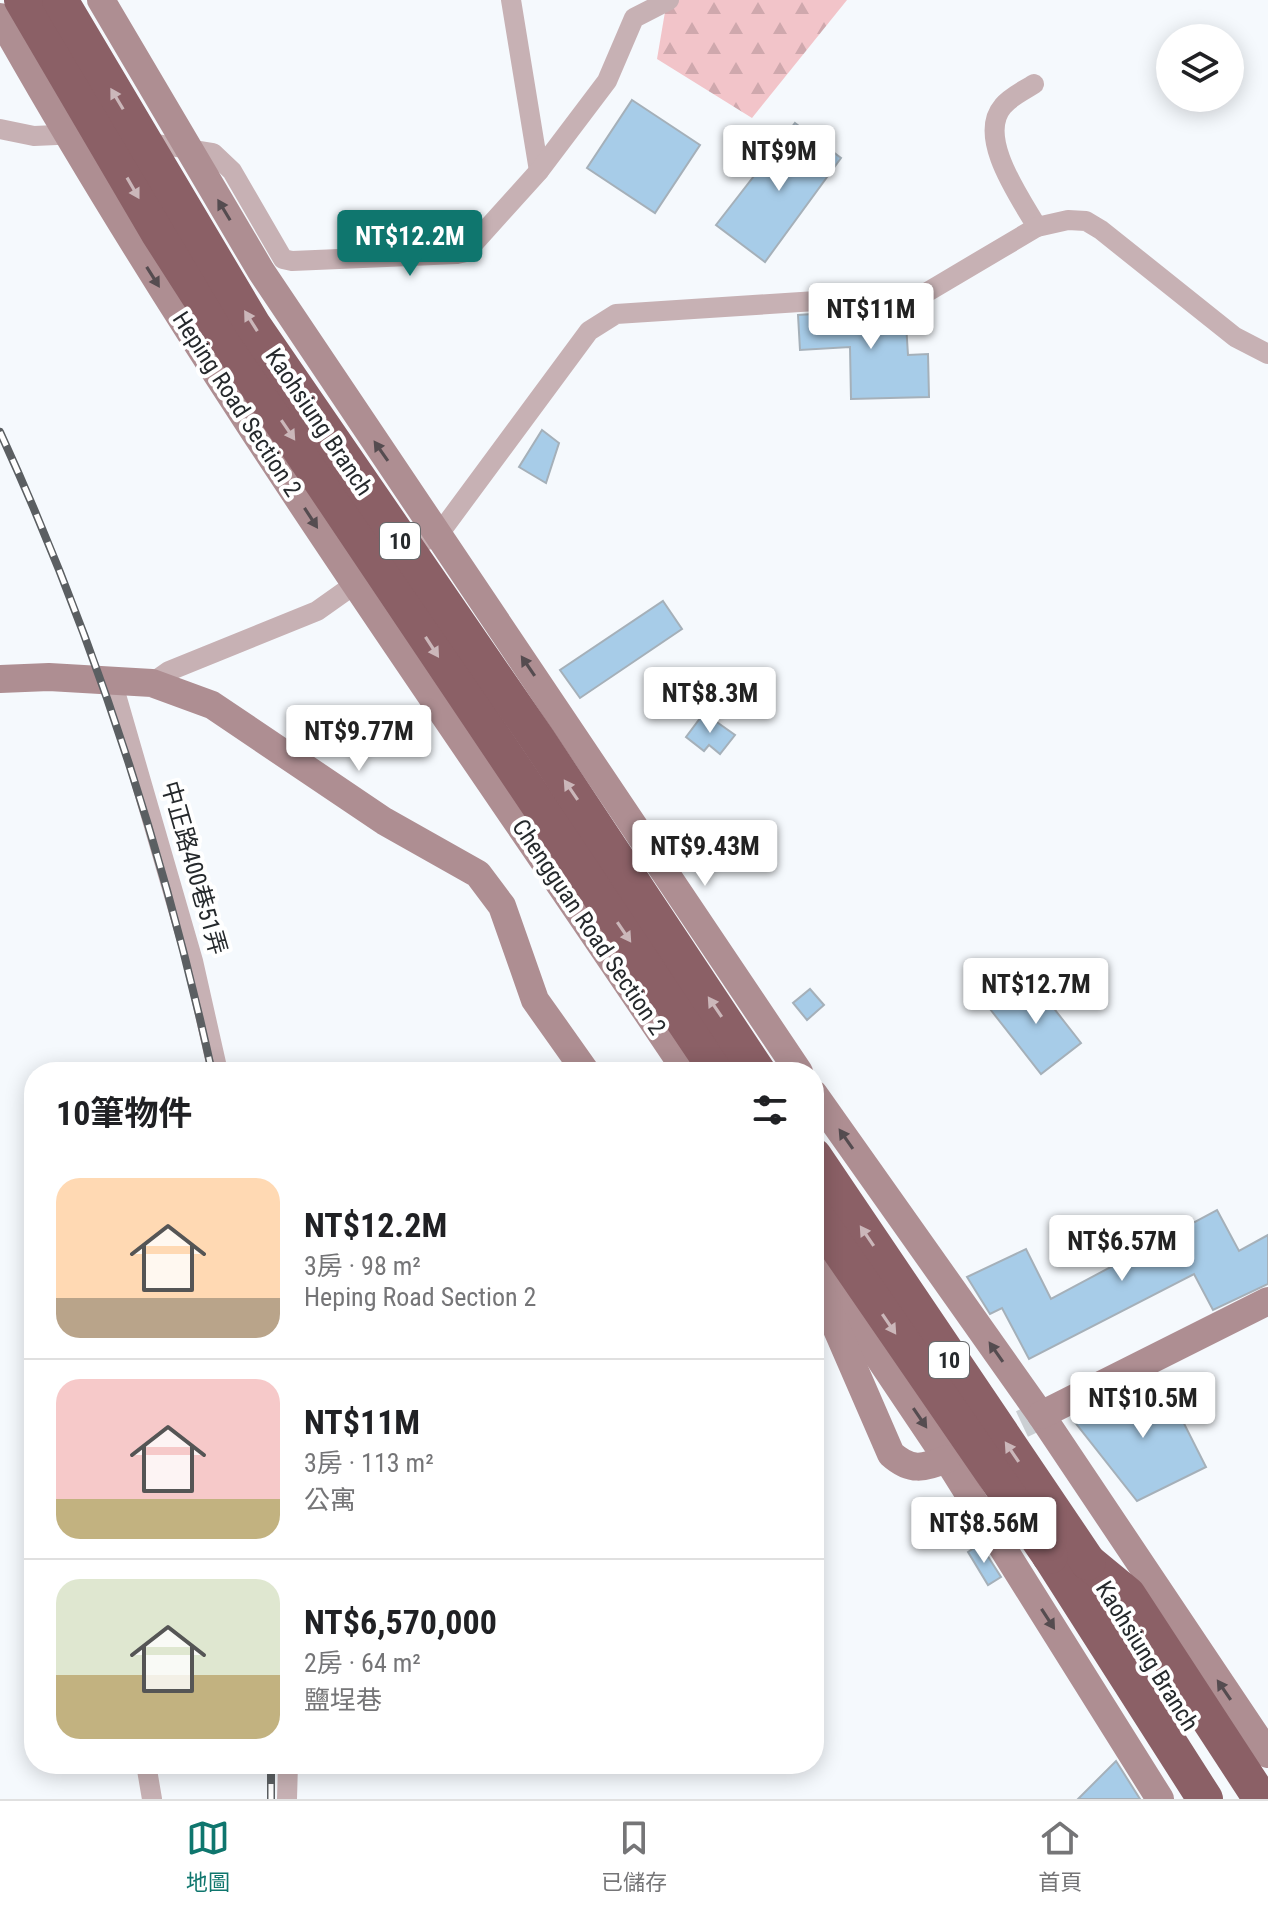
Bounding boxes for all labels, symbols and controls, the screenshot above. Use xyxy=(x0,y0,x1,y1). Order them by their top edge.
map controls xyxy=(1156,24,1244,112)
button: layers xyxy=(1156,24,1244,112)
one-way arrow xyxy=(110,88,124,110)
pin: NT$9M xyxy=(723,125,835,193)
text: NT$9M xyxy=(741,136,817,166)
one-way arrow xyxy=(126,177,140,199)
one-way arrow xyxy=(218,199,232,221)
pin: NT$12.2M xyxy=(327,210,493,278)
text: NT$12.2M xyxy=(355,221,465,251)
one-way arrow xyxy=(146,266,160,288)
pin: NT$11M xyxy=(806,283,936,351)
text: NT$11M xyxy=(827,294,915,324)
street label: Heping Road Section 2 xyxy=(167,306,307,502)
one-way arrow xyxy=(245,310,259,332)
street label: Kaohsiung Branch xyxy=(260,343,378,501)
one-way arrow xyxy=(280,420,295,441)
one-way arrow xyxy=(374,441,389,462)
one-way arrow xyxy=(304,507,319,528)
road number: 10 xyxy=(380,523,420,559)
one-way arrow xyxy=(425,636,440,657)
one-way arrow xyxy=(521,655,536,677)
pin: NT$8.3M xyxy=(636,667,784,735)
text: NT$8.3M xyxy=(662,678,758,708)
pin: NT$9.77M xyxy=(276,705,442,773)
text: NT$9.77M xyxy=(304,716,414,746)
street label: 中正路400巷51弄 xyxy=(156,778,232,958)
one-way arrow xyxy=(564,780,579,801)
street label: Chengguan Road Section 2 xyxy=(506,814,672,1040)
pin: NT$9.43M xyxy=(622,820,788,888)
text: NT$9.43M xyxy=(650,831,760,861)
one-way arrow xyxy=(616,922,631,943)
pin: NT$12.7M xyxy=(953,958,1119,1026)
text: NT$12.7M xyxy=(981,969,1091,999)
one-way arrow xyxy=(708,996,723,1018)
icon: filters xyxy=(748,1088,792,1132)
text: 10筆物件 xyxy=(56,1093,192,1133)
one-way arrow xyxy=(839,1129,855,1150)
text: NT$12.2M xyxy=(304,1205,447,1245)
icon: home xyxy=(120,1210,216,1306)
pin: NT$6.57M xyxy=(1039,1215,1205,1283)
one-way arrow xyxy=(860,1225,875,1247)
text: NT$6.57M xyxy=(1067,1226,1177,1256)
text: 3房 · 98 m² xyxy=(304,1251,421,1281)
text: Heping Road Section 2 xyxy=(304,1282,536,1312)
one-way arrow xyxy=(881,1314,896,1335)
one-way arrow xyxy=(989,1341,1004,1362)
road number: 10 xyxy=(929,1342,969,1378)
pin: NT$10.5M xyxy=(1060,1372,1226,1440)
text: NT$10.5M xyxy=(1088,1383,1198,1413)
text: NT$11M xyxy=(304,1402,420,1442)
one-way arrow xyxy=(912,1408,927,1429)
icon: home xyxy=(120,1411,216,1507)
one-way arrow xyxy=(1005,1441,1020,1462)
text: 3房 · 113 m² xyxy=(304,1448,434,1478)
text: 公寓 xyxy=(304,1485,356,1515)
pin: NT$8.56M xyxy=(901,1497,1067,1565)
text: NT$8.56M xyxy=(929,1508,1039,1538)
street label: Kaohsiung Branch xyxy=(1090,1576,1204,1736)
text: NT$6,570,000 xyxy=(304,1602,497,1642)
one-way arrow xyxy=(1040,1609,1055,1630)
icon: home xyxy=(120,1611,216,1707)
text: 2房 · 64 m² xyxy=(304,1648,421,1678)
one-way arrow xyxy=(1217,1679,1232,1700)
text: 鹽埕巷 xyxy=(304,1685,382,1715)
tab: 地圖 xyxy=(186,1816,230,1896)
tab: 已儲存 xyxy=(601,1816,667,1896)
tab: 首頁 xyxy=(1038,1816,1082,1896)

